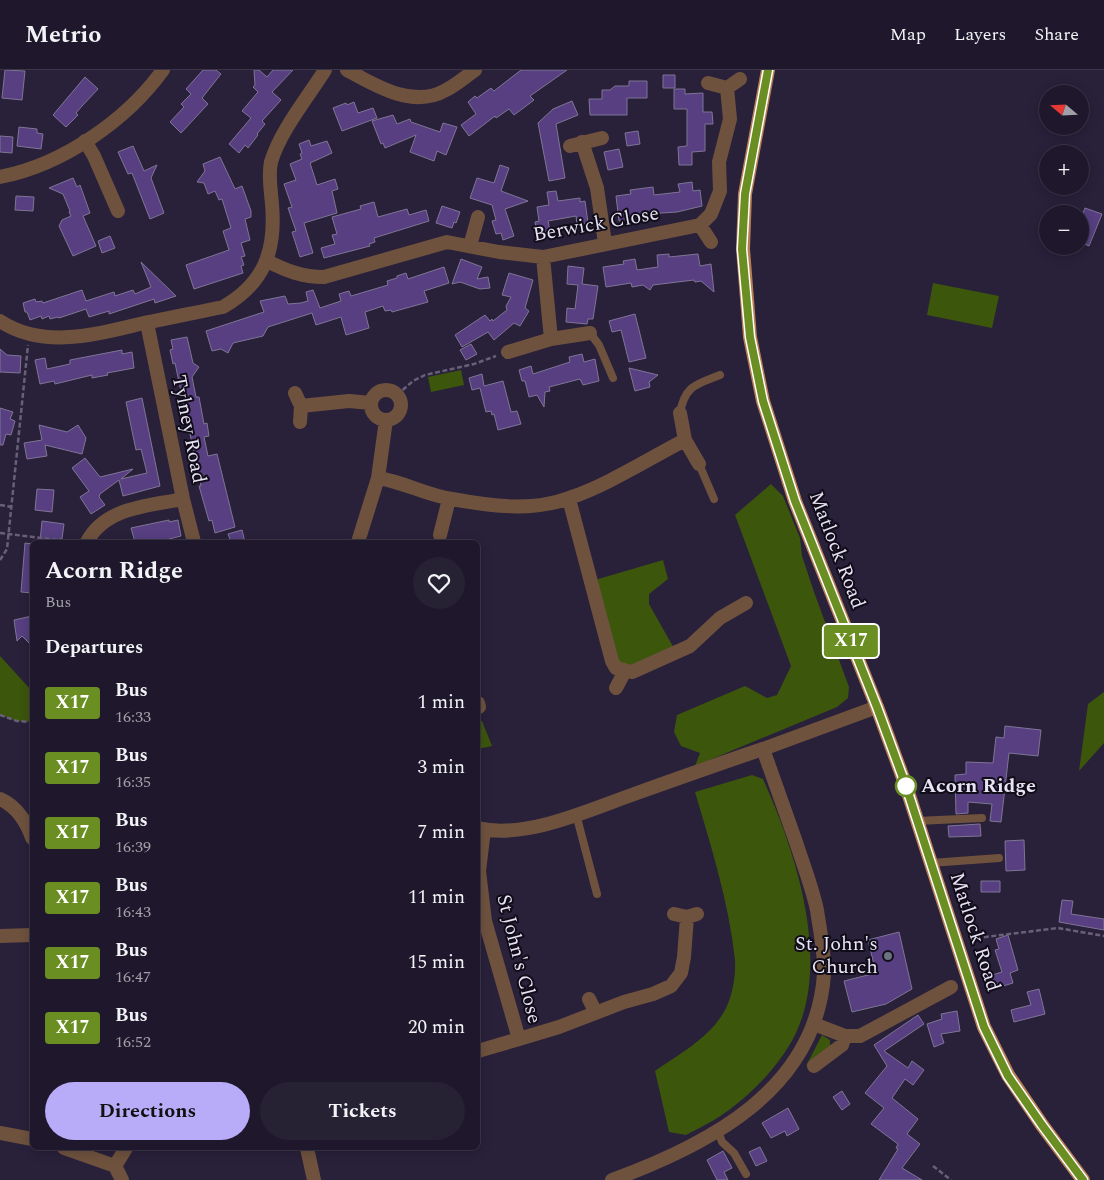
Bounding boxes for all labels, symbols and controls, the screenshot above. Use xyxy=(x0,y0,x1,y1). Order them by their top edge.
text: Metrio xyxy=(25,17,101,53)
text: Map xyxy=(890,21,926,48)
text: Layers xyxy=(954,21,1006,48)
text: Share xyxy=(1034,21,1079,48)
north arrow xyxy=(1039,85,1089,135)
map controls xyxy=(1039,85,1089,255)
button: + xyxy=(1039,145,1089,195)
street label: Berwick Close xyxy=(531,198,661,250)
button: − xyxy=(1039,205,1089,255)
street label: Tylney Road xyxy=(164,372,214,486)
street label: Matlock Road xyxy=(801,487,873,613)
text: Acorn Ridge xyxy=(45,553,183,589)
button: heart xyxy=(413,557,465,609)
text: Bus xyxy=(45,590,71,614)
line badge: X17 xyxy=(822,625,880,657)
text: X17 xyxy=(834,627,868,654)
text: Departures xyxy=(45,633,143,662)
text: Bus xyxy=(115,676,148,705)
text: 1 min xyxy=(417,688,465,717)
text: X17 xyxy=(55,689,90,716)
text: 16:33 xyxy=(115,705,151,729)
text: Bus xyxy=(115,741,148,770)
text: 3 min xyxy=(417,753,465,782)
text: X17 xyxy=(55,754,90,781)
text: 16:35 xyxy=(115,770,151,794)
place label: Acorn Ridge xyxy=(921,771,1036,801)
marker: Acorn Ridge xyxy=(895,775,917,797)
text: Bus xyxy=(115,806,148,835)
text: 7 min xyxy=(417,818,465,847)
text: X17 xyxy=(55,819,90,846)
text: 16:39 xyxy=(115,835,151,859)
street label: Matlock Road xyxy=(942,869,1008,995)
text: Bus xyxy=(115,871,148,900)
text: 11 min xyxy=(408,883,465,912)
text: X17 xyxy=(55,884,90,911)
street label: St John's Close xyxy=(488,891,550,1027)
text: 16:43 xyxy=(115,900,151,924)
place label: St. John's Church xyxy=(795,929,878,982)
text: Bus xyxy=(115,936,148,965)
text: 15 min xyxy=(408,948,465,977)
text: X17 xyxy=(55,949,90,976)
marker: St. John's Church xyxy=(882,950,894,962)
text: 16:47 xyxy=(115,965,151,989)
text: Bus xyxy=(115,1001,148,1030)
text: 20 min xyxy=(408,1013,465,1042)
text: X17 xyxy=(55,1014,90,1041)
text: 16:52 xyxy=(115,1030,151,1054)
button: Directions xyxy=(45,1082,250,1140)
button: Tickets xyxy=(260,1082,465,1140)

